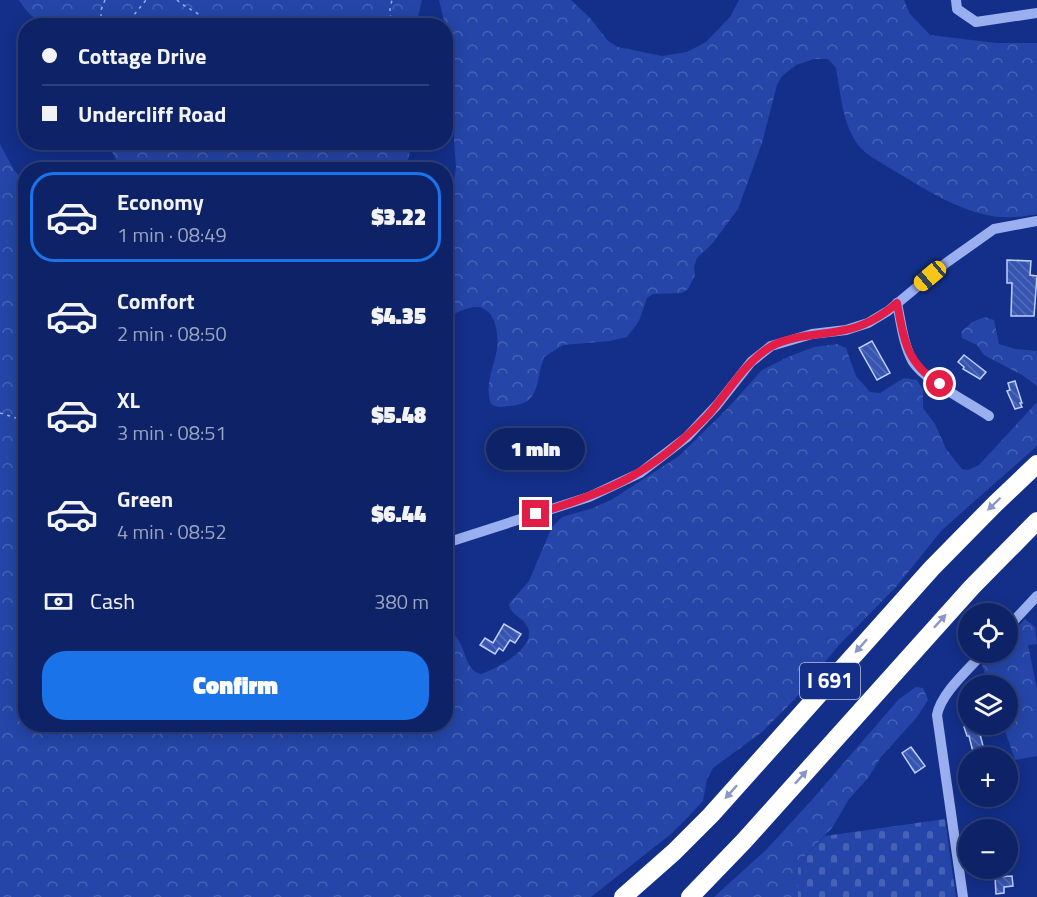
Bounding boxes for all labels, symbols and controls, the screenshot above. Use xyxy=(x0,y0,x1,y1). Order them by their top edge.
text: Cottage Drive xyxy=(78,39,206,73)
text: Undercliff Road xyxy=(78,97,226,131)
text: Economy xyxy=(117,185,204,219)
icon: car xyxy=(45,190,99,244)
text: $3.22 xyxy=(371,200,426,234)
text: 1 min · 08:49 xyxy=(117,219,227,250)
car xyxy=(910,258,950,294)
text: Comfort xyxy=(117,284,195,318)
icon: car xyxy=(45,289,99,343)
text: $4.35 xyxy=(371,299,426,333)
text: 2 min · 08:50 xyxy=(117,318,227,349)
route start xyxy=(926,370,953,397)
text: XL xyxy=(117,383,140,417)
icon: car xyxy=(45,388,99,442)
text: $5.48 xyxy=(371,398,426,432)
text: 3 min · 08:51 xyxy=(117,417,227,448)
callout: 1 min xyxy=(486,427,586,469)
text: 1 min xyxy=(511,433,560,464)
text: Green xyxy=(117,482,173,516)
icon: car xyxy=(45,487,99,541)
text: $6.44 xyxy=(371,497,426,531)
one-way arrow xyxy=(988,497,1002,511)
route end xyxy=(522,500,549,527)
text: 4 min · 08:52 xyxy=(117,516,227,547)
text: Cash xyxy=(90,584,135,618)
icon: cash xyxy=(42,585,75,618)
text: 380 m xyxy=(374,586,429,617)
map controls xyxy=(958,603,1018,879)
button: locate xyxy=(958,603,1018,663)
one-way arrow xyxy=(933,614,946,629)
one-way arrow xyxy=(854,639,868,654)
button: Confirm xyxy=(42,651,429,720)
road number: I 691 xyxy=(800,663,860,699)
button: layers xyxy=(958,675,1018,735)
button: + xyxy=(958,747,1018,807)
one-way arrow xyxy=(794,770,807,785)
one-way arrow xyxy=(725,784,738,799)
button: − xyxy=(958,819,1018,879)

